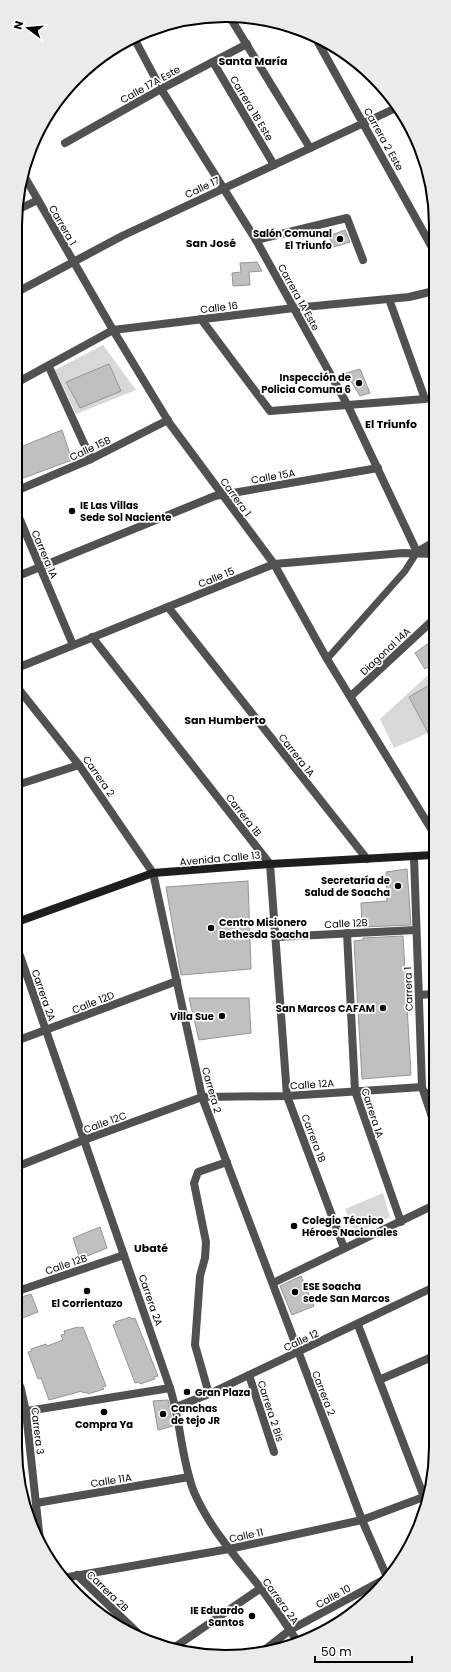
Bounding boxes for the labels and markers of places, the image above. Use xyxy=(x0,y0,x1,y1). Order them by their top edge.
place label: Salón Comunal El Triunfo xyxy=(253,226,333,253)
marker: Salón Comunal El Triunfo xyxy=(335,234,345,244)
place label: Inspección de Policia Comuna 6 xyxy=(261,370,351,397)
marker: Inspección de Policia Comuna 6 xyxy=(354,378,364,388)
place label: IE Las Villas Sede Sol Naciente xyxy=(80,498,171,525)
marker: IE Las Villas Sede Sol Naciente xyxy=(67,506,77,516)
place label: Secretaría de Salud de Soacha xyxy=(305,873,390,900)
marker: Secretaría de Salud de Soacha xyxy=(393,881,403,891)
place label: Centro Misionero Bethesda Soacha xyxy=(219,915,309,942)
marker: Centro Misionero Bethesda Soacha xyxy=(206,923,216,933)
place label: San Marcos CAFAM xyxy=(276,1001,375,1016)
marker: San Marcos CAFAM xyxy=(378,1003,388,1013)
place label: Villa Sue xyxy=(170,1009,214,1024)
marker: Villa Sue xyxy=(217,1011,227,1021)
place label: Colegio Técnico Héroes Nacionales xyxy=(302,1213,398,1240)
marker: Colegio Técnico Héroes Nacionales xyxy=(289,1221,299,1231)
place label: ESE Soacha sede San Marcos xyxy=(303,1279,390,1306)
marker: El Corrientazo xyxy=(82,1286,92,1296)
marker: ESE Soacha sede San Marcos xyxy=(290,1287,300,1297)
place label: El Corrientazo xyxy=(51,1296,123,1311)
place label: Gran Plaza xyxy=(195,1385,250,1400)
marker: Gran Plaza xyxy=(182,1387,192,1397)
place label: Canchas de tejo JR xyxy=(171,1401,220,1428)
marker: Compra Ya xyxy=(99,1407,109,1417)
marker: Canchas de tejo JR xyxy=(158,1409,168,1419)
place label: Compra Ya xyxy=(75,1417,133,1432)
place label: IE Eduardo Santos xyxy=(190,1603,245,1630)
marker: IE Eduardo Santos xyxy=(247,1611,257,1621)

